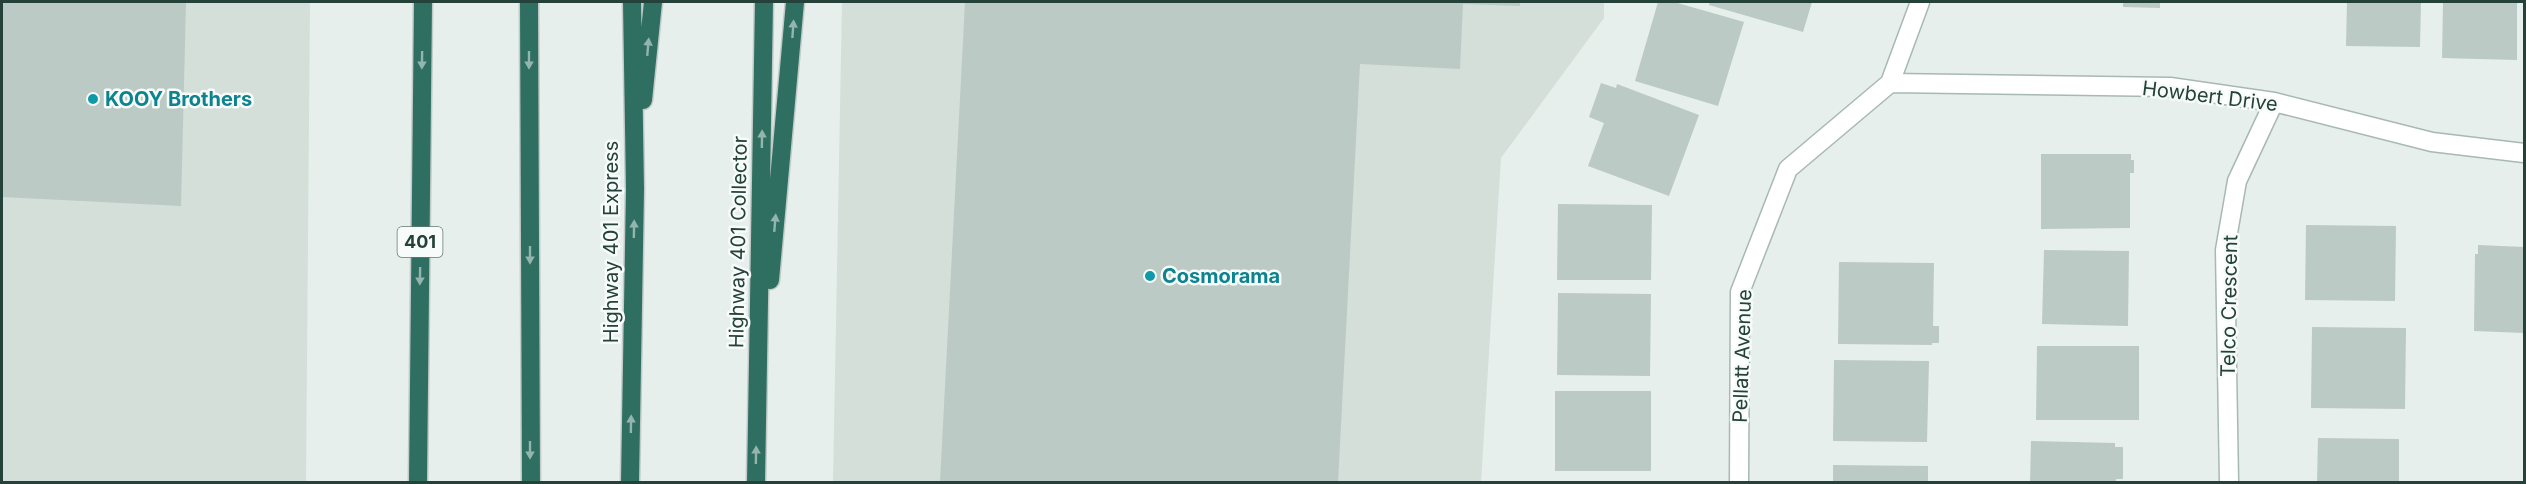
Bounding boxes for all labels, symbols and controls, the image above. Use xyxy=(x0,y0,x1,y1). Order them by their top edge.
one-way arrow xyxy=(788,20,798,39)
one-way arrow xyxy=(643,37,653,56)
one-way arrow xyxy=(417,50,427,69)
one-way arrow xyxy=(524,50,534,69)
street label: Howbert Drive xyxy=(2141,76,2279,116)
place label: KOOY Brothers xyxy=(105,87,252,111)
marker: KOOY Brothers xyxy=(86,92,100,106)
one-way arrow xyxy=(757,129,767,148)
street label: Highway 401 Collector xyxy=(724,135,752,348)
street label: Highway 401 Express xyxy=(599,141,623,343)
one-way arrow xyxy=(771,214,780,233)
one-way arrow xyxy=(629,220,639,239)
road number: 401 xyxy=(398,227,442,257)
street label: Telco Crescent xyxy=(2216,234,2242,377)
one-way arrow xyxy=(525,245,535,264)
place label: Cosmorama xyxy=(1162,264,1280,288)
one-way arrow xyxy=(415,266,425,285)
marker: Cosmorama xyxy=(1143,269,1157,283)
street label: Pellatt Avenue xyxy=(1728,289,1756,423)
one-way arrow xyxy=(626,415,636,434)
one-way arrow xyxy=(525,440,535,459)
one-way arrow xyxy=(752,446,761,465)

